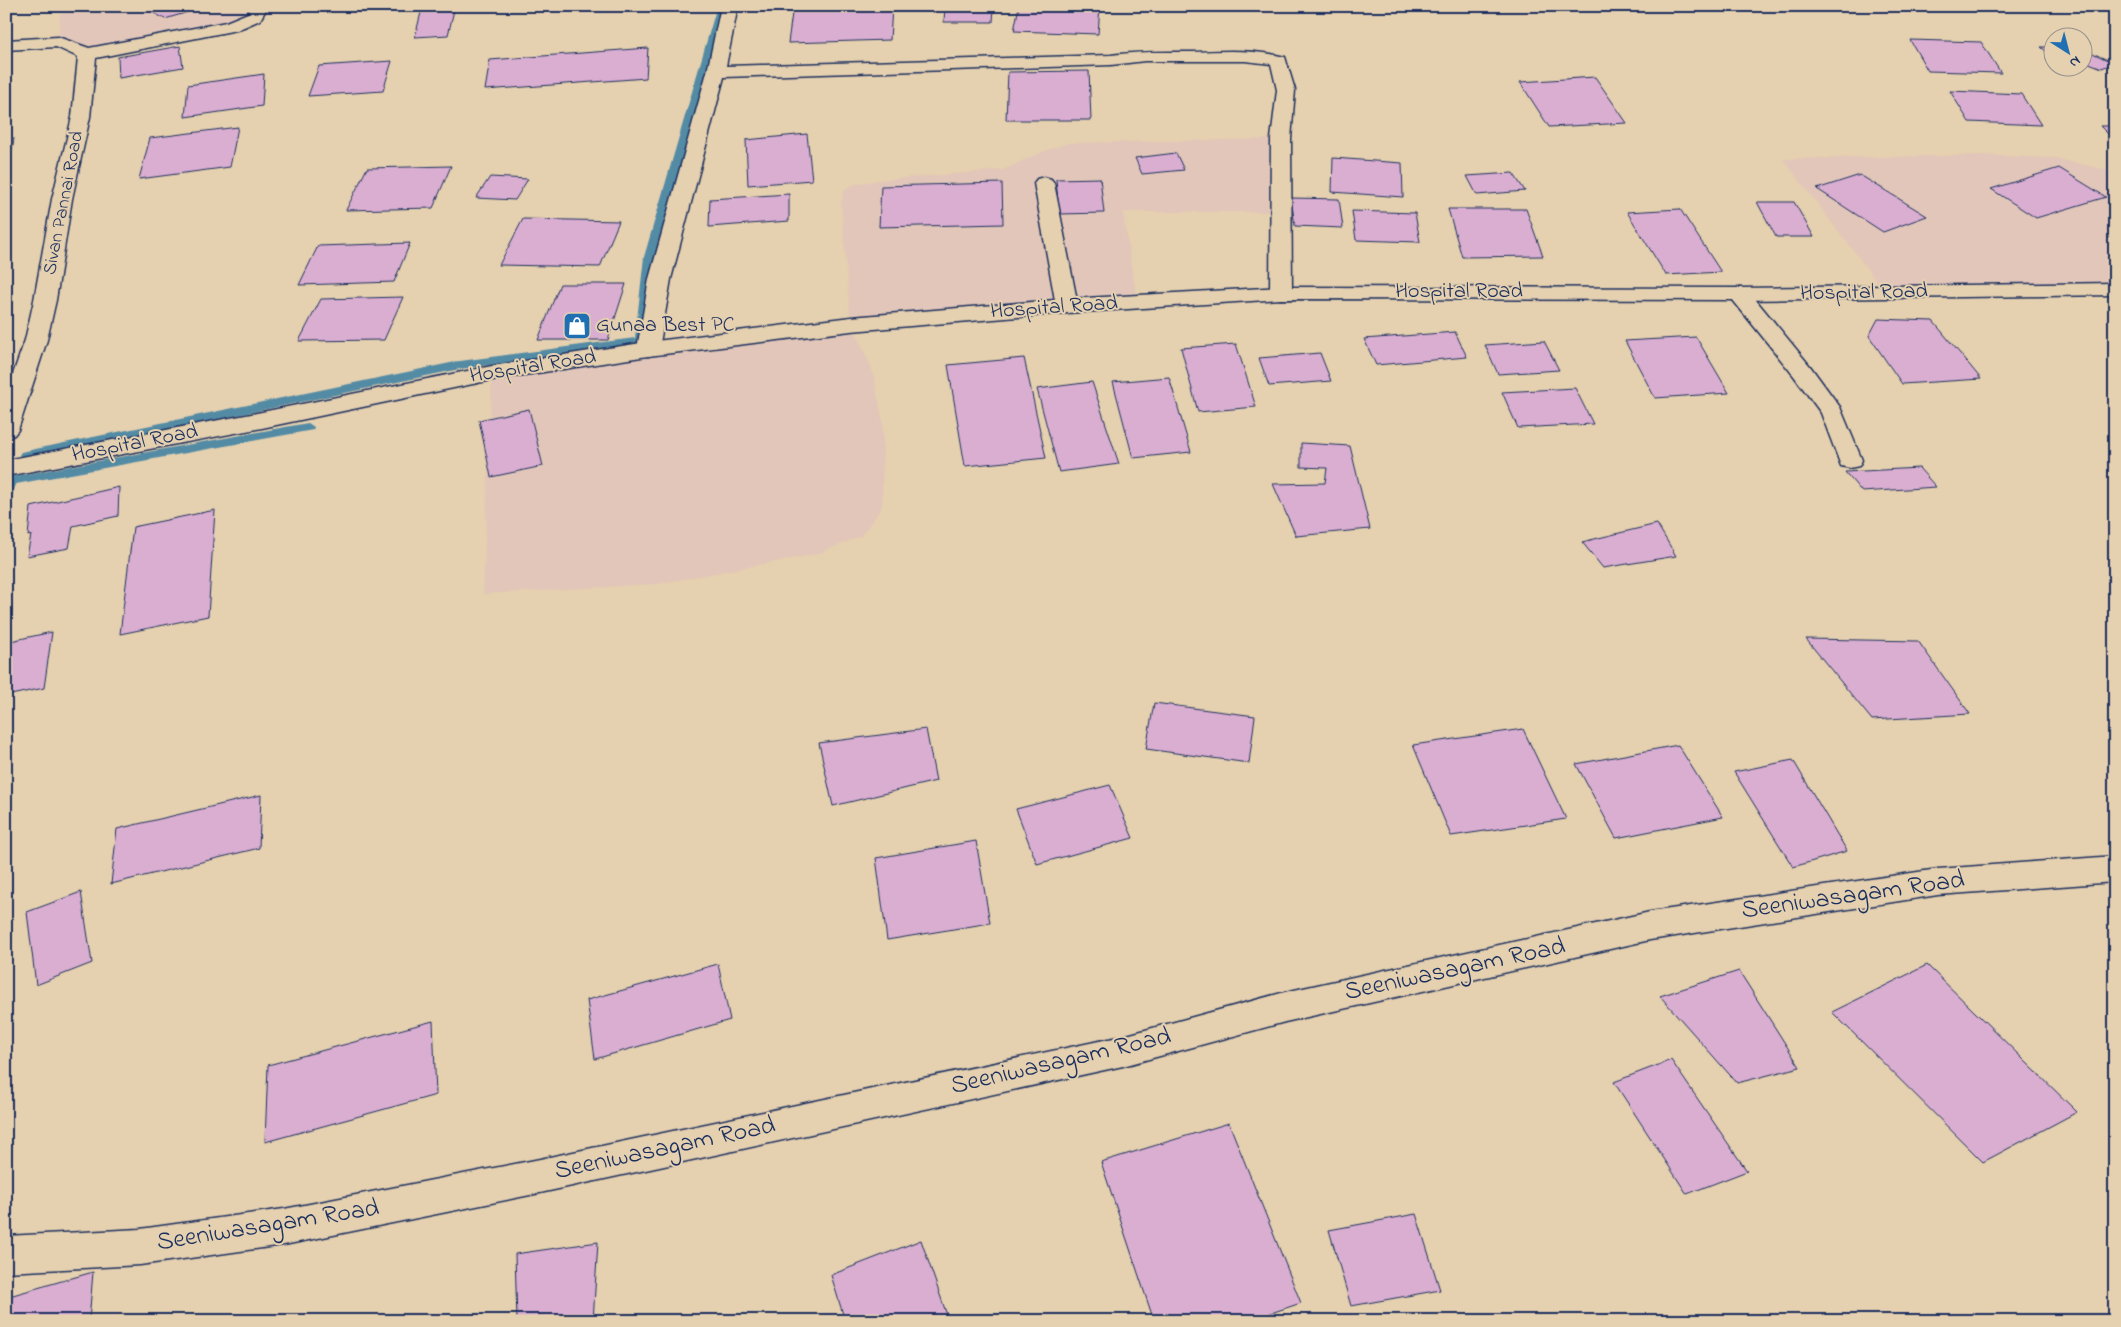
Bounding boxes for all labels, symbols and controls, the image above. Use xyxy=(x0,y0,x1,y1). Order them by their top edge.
north arrow xyxy=(2044,28,2094,78)
text: N xyxy=(2065,50,2085,73)
street label: Sivan Pannai Road xyxy=(37,128,91,277)
street label: Hospital Road xyxy=(1395,276,1523,308)
street label: Hospital Road xyxy=(1800,276,1928,310)
street label: Hospital Road xyxy=(989,288,1119,328)
place label: Gunaa Best PC xyxy=(596,310,735,342)
shop icon: Gunaa Best PC xyxy=(562,311,592,341)
street label: Hospital Road xyxy=(467,341,599,393)
street label: Hospital Road xyxy=(69,416,201,472)
street label: Seeniwasagam Road xyxy=(1739,861,1967,930)
street label: Seeniwasagam Road xyxy=(1341,928,1569,1012)
street label: Seeniwasagam Road xyxy=(947,1018,1175,1106)
street label: Seeniwasagam Road xyxy=(551,1107,779,1191)
street label: Seeniwasagam Road xyxy=(154,1190,382,1262)

